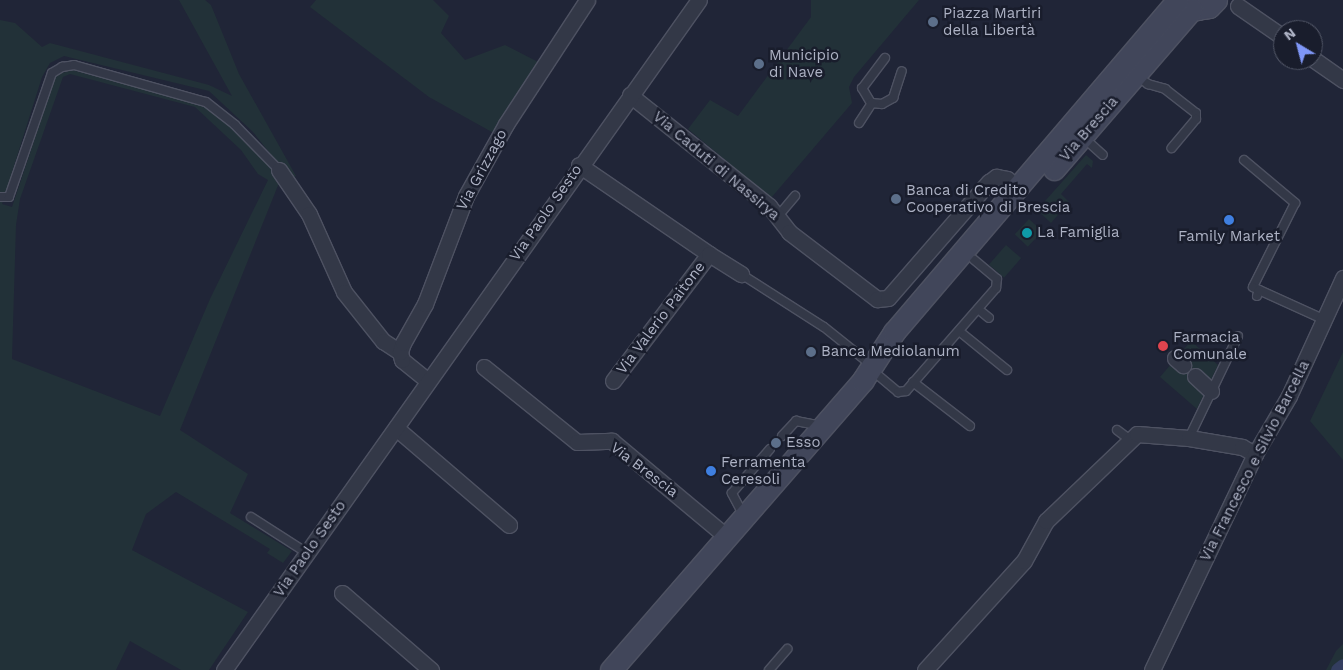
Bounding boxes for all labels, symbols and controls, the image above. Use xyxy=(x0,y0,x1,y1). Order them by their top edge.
place label: Piazza Martiri della Libertà xyxy=(943,4,1042,39)
marker: Piazza Martiri della Libertà xyxy=(927,16,939,28)
north arrow xyxy=(1273,20,1323,70)
text: N xyxy=(1281,24,1299,43)
place label: Municipio di Nave xyxy=(769,46,839,81)
marker: Municipio di Nave xyxy=(753,58,765,70)
street label: Via Brescia xyxy=(1056,93,1122,165)
street label: Via Caduti di Nassirya xyxy=(649,108,783,224)
street label: Via Grizzago xyxy=(453,126,511,214)
street label: Via Paolo Sesto xyxy=(506,161,586,265)
place label: Banca di Credito Cooperativo di Brescia xyxy=(906,181,1070,216)
marker: Banca di Credito Cooperativo di Brescia xyxy=(890,193,902,205)
marker: Family Market xyxy=(1223,214,1235,226)
place label: La Famiglia xyxy=(1037,224,1120,242)
marker: La Famiglia xyxy=(1021,227,1033,239)
place label: Family Market xyxy=(1178,228,1280,246)
street label: Via Valerio Paitone xyxy=(613,258,709,378)
place label: Farmacia Comunale xyxy=(1173,328,1247,363)
marker: Farmacia Comunale xyxy=(1157,340,1169,352)
place label: Banca Mediolanum xyxy=(821,343,960,361)
marker: Banca Mediolanum xyxy=(805,346,817,358)
street label: Via Francesco e Silvio Barcella xyxy=(1196,357,1314,565)
place label: Esso xyxy=(786,434,820,452)
marker: Esso xyxy=(770,437,782,449)
street label: Via Brescia xyxy=(606,439,682,501)
place label: Ferramenta Ceresoli xyxy=(721,453,805,488)
marker: Ferramenta Ceresoli xyxy=(705,465,717,477)
street label: Via Paolo Sesto xyxy=(270,497,350,601)

